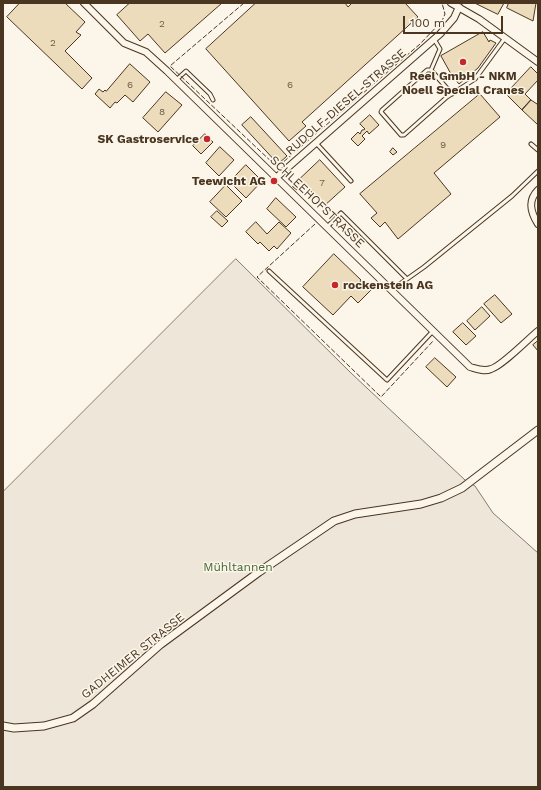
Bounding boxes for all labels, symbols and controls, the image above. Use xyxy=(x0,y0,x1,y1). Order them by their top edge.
scale bar xyxy=(405,8,505,34)
text: 100 m xyxy=(410,16,445,30)
house number: 2 xyxy=(159,18,165,30)
house number: 2 xyxy=(50,37,56,49)
street label: RUDOLF-DIESEL-STRASSE xyxy=(283,46,409,158)
marker: Reel GmbH - NKM Noell Special Cranes xyxy=(458,57,468,67)
place label: Reel GmbH - NKM Noell Special Cranes xyxy=(402,69,524,97)
house number: 6 xyxy=(127,79,133,91)
house number: 6 xyxy=(287,79,293,91)
house number: 8 xyxy=(159,106,165,118)
place label: SK Gastroservice xyxy=(98,132,199,146)
marker: SK Gastroservice xyxy=(202,134,212,144)
house number: 9 xyxy=(440,139,446,151)
street label: SCHLEEHOFSTRASSE xyxy=(267,153,367,251)
place label: Teewicht AG xyxy=(192,174,266,188)
marker: Teewicht AG xyxy=(269,176,279,186)
house number: 7 xyxy=(319,177,325,189)
place label: rockenstein AG xyxy=(343,278,433,292)
marker: rockenstein AG xyxy=(330,280,340,290)
park label: Mühltannen xyxy=(203,560,273,574)
street label: GADHEIMER STRASSE xyxy=(78,610,188,702)

